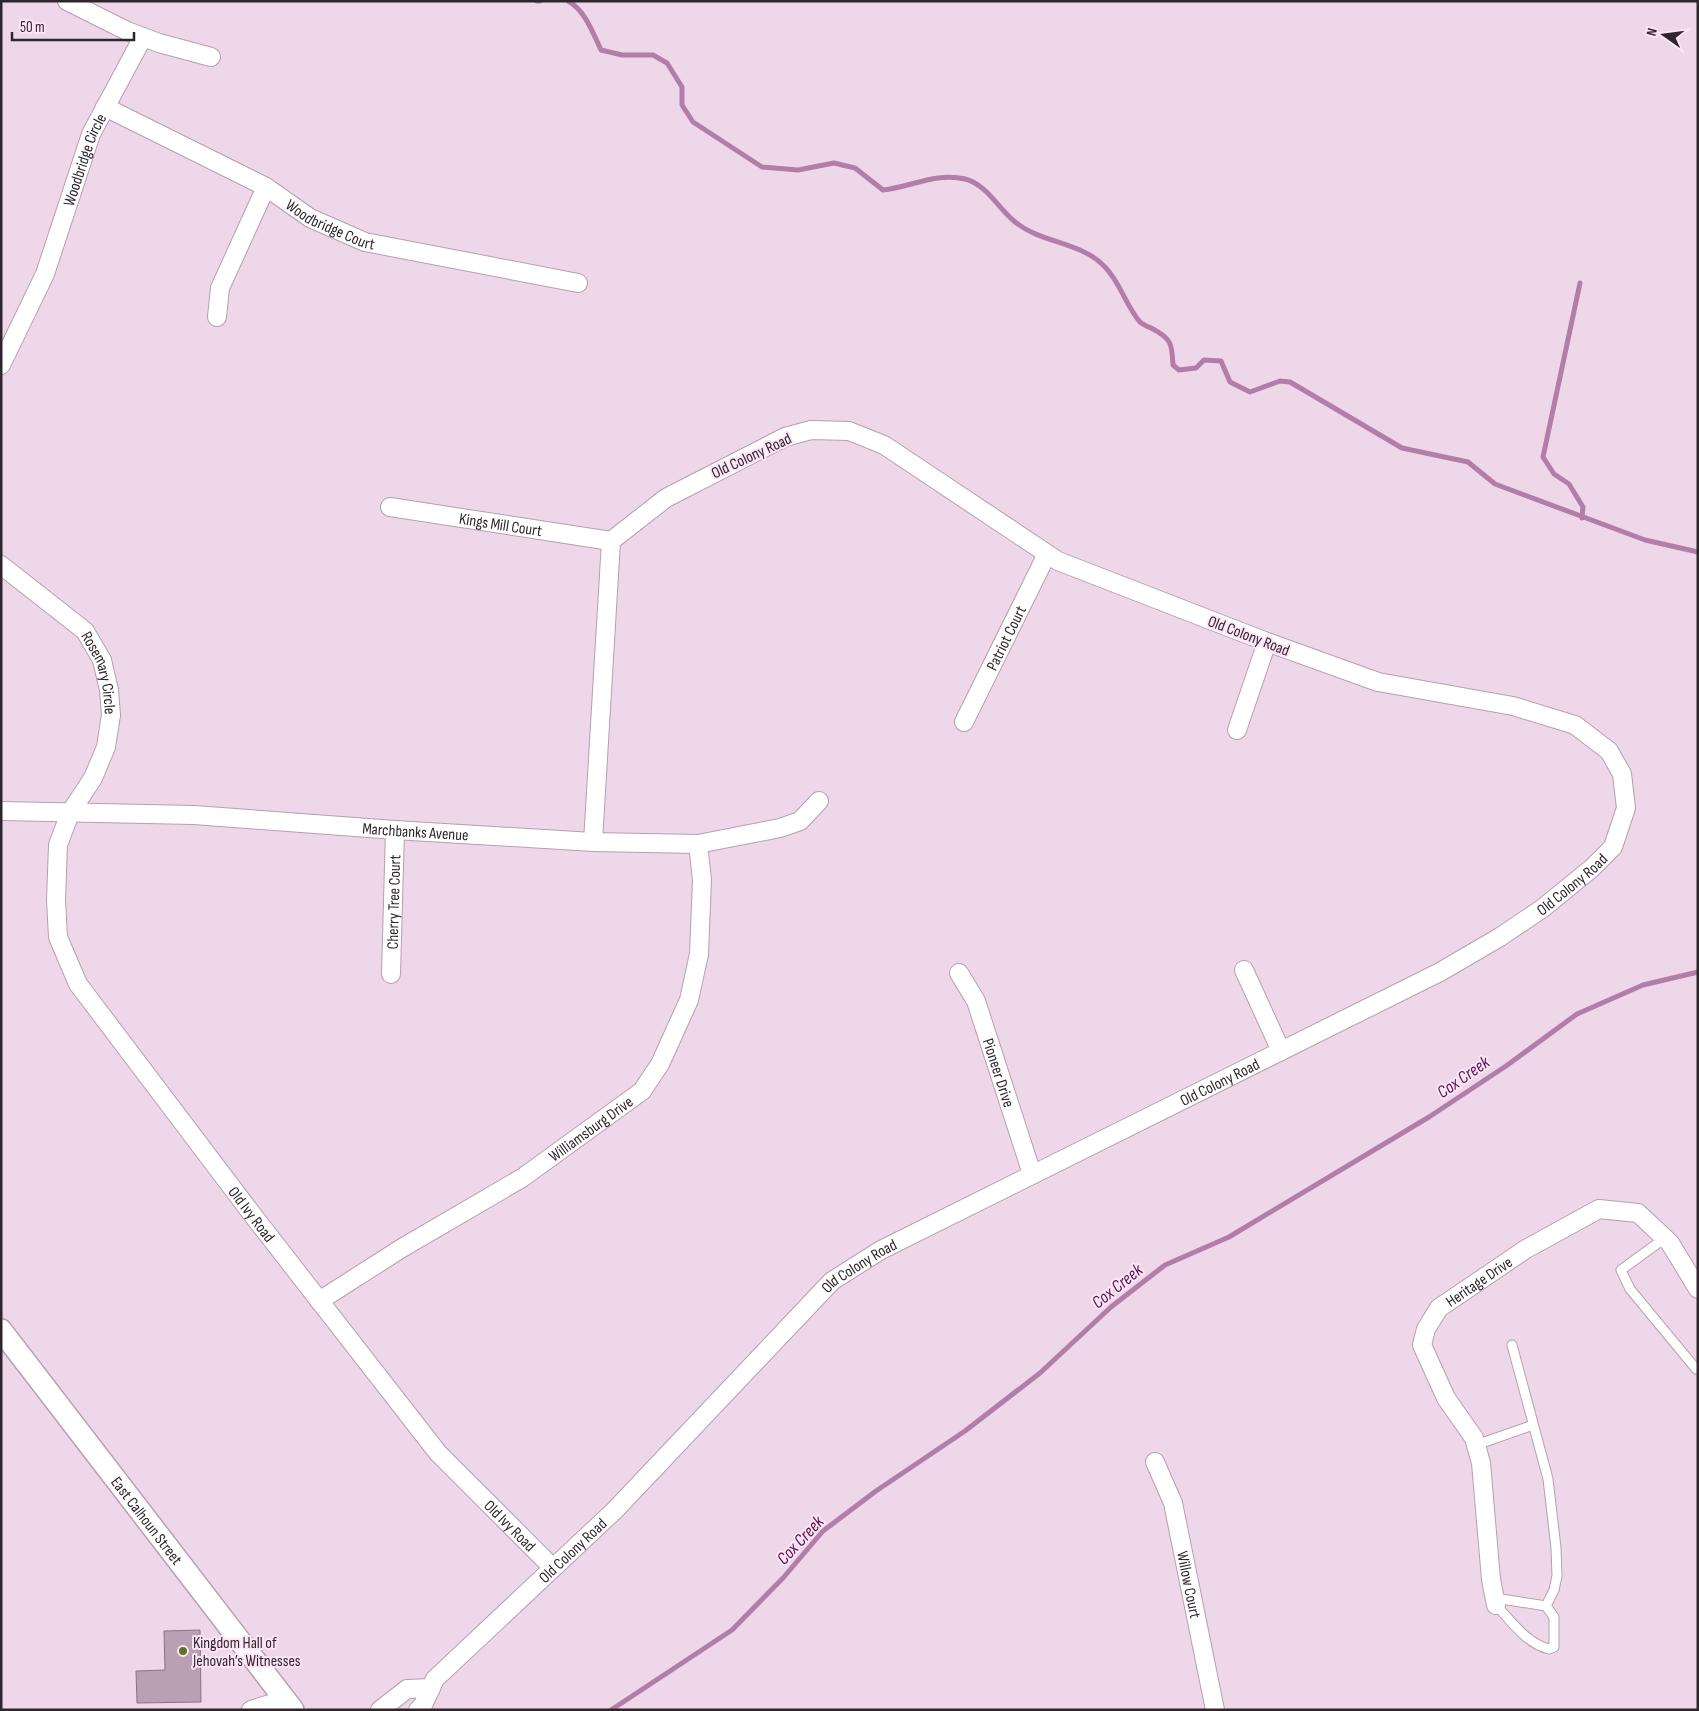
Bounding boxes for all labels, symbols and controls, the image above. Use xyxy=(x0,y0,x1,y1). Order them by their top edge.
scale bar xyxy=(12,10,135,42)
north arrow xyxy=(1639,10,1689,60)
text: 50 m xyxy=(20,18,45,37)
text: N xyxy=(1643,26,1661,38)
street label: Woodbridge Circle xyxy=(60,111,111,209)
street label: Woodbridge Court xyxy=(282,196,376,255)
street label: Old Colony Road xyxy=(709,430,795,483)
street label: Kings Mill Court xyxy=(458,510,543,541)
street label: Patriot Court xyxy=(983,603,1031,674)
street label: Old Colony Road xyxy=(1205,612,1292,661)
street label: Rosemary Circle xyxy=(76,628,119,715)
street label: Marchbanks Avenue xyxy=(362,820,469,845)
street label: Old Colony Road xyxy=(1534,850,1612,920)
street label: Cherry Tree Court xyxy=(384,854,405,950)
street label: Pioneer Drive xyxy=(978,1036,1018,1110)
water label: Cox Creek xyxy=(1433,1051,1495,1103)
street label: Old Colony Road xyxy=(1177,1055,1263,1111)
street label: Williamsburg Drive xyxy=(546,1093,637,1166)
street label: Old Ivy Road xyxy=(224,1183,278,1246)
street label: Old Colony Road xyxy=(818,1236,900,1297)
street label: Heritage Drive xyxy=(1443,1253,1516,1312)
water label: Cox Creek xyxy=(1088,1259,1148,1313)
street label: East Calhoun Street xyxy=(106,1473,186,1569)
street label: Old Ivy Road xyxy=(480,1497,539,1556)
water label: Cox Creek xyxy=(773,1511,829,1569)
street label: Old Colony Road xyxy=(535,1515,611,1588)
street label: Willow Court xyxy=(1172,1550,1204,1620)
place label: Kingdom Hall of Jehovah’s Witnesses xyxy=(192,1634,301,1671)
marker: Kingdom Hall of Jehovah’s Witnesses xyxy=(177,1645,189,1657)

